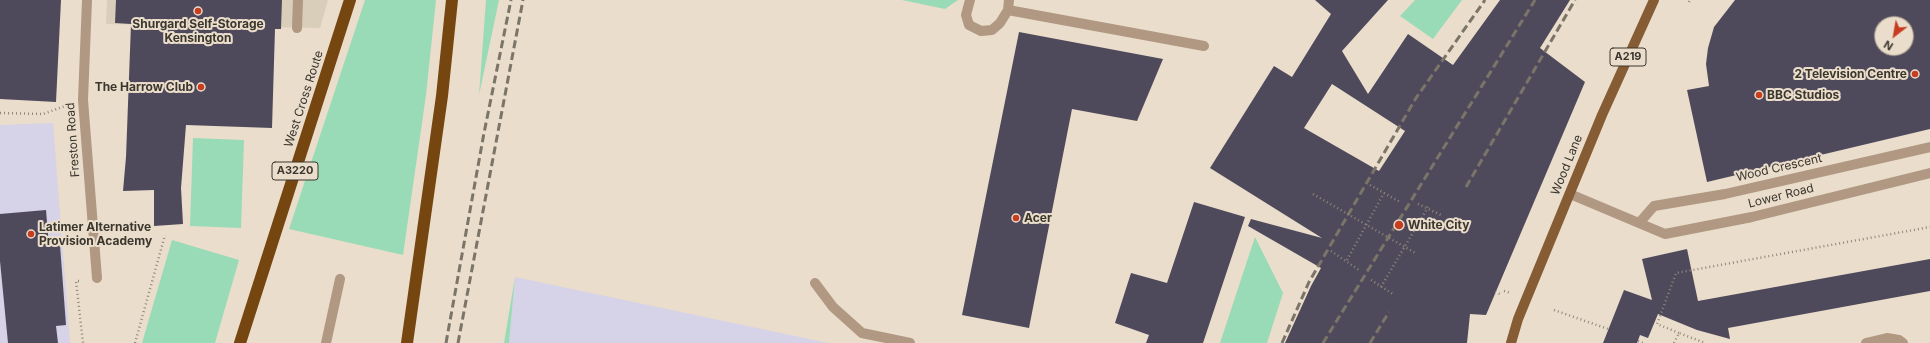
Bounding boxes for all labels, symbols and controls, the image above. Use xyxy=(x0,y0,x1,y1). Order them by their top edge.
marker: Shurgard Self-Storage Kensington xyxy=(193,6,203,16)
north arrow xyxy=(1874,16,1914,56)
place label: Shurgard Self-Storage Kensington xyxy=(132,17,264,45)
text: N xyxy=(1881,37,1896,54)
road number: A219 xyxy=(1610,48,1646,66)
street label: West Cross Route xyxy=(282,49,326,149)
place label: 2 Television Centre xyxy=(1794,67,1907,81)
marker: 2 Television Centre xyxy=(1910,69,1920,79)
place label: The Harrow Club xyxy=(95,80,193,94)
marker: The Harrow Club xyxy=(196,82,206,92)
place label: BBC Studios xyxy=(1767,88,1839,102)
marker: BBC Studios xyxy=(1754,90,1764,100)
street label: Freston Road xyxy=(63,102,83,178)
street label: Wood Lane xyxy=(1548,133,1586,197)
street label: Wood Crescent xyxy=(1735,151,1823,185)
road number: A3220 xyxy=(272,162,318,180)
street label: Lower Road xyxy=(1747,181,1815,211)
place label: Acer xyxy=(1024,211,1052,225)
marker: Acer xyxy=(1011,213,1021,223)
place label: White City xyxy=(1408,218,1469,232)
marker: White City xyxy=(1393,219,1405,231)
place label: Latimer Alternative Provision Academy xyxy=(39,220,152,248)
marker: Latimer Alternative Provision Academy xyxy=(26,229,36,239)

